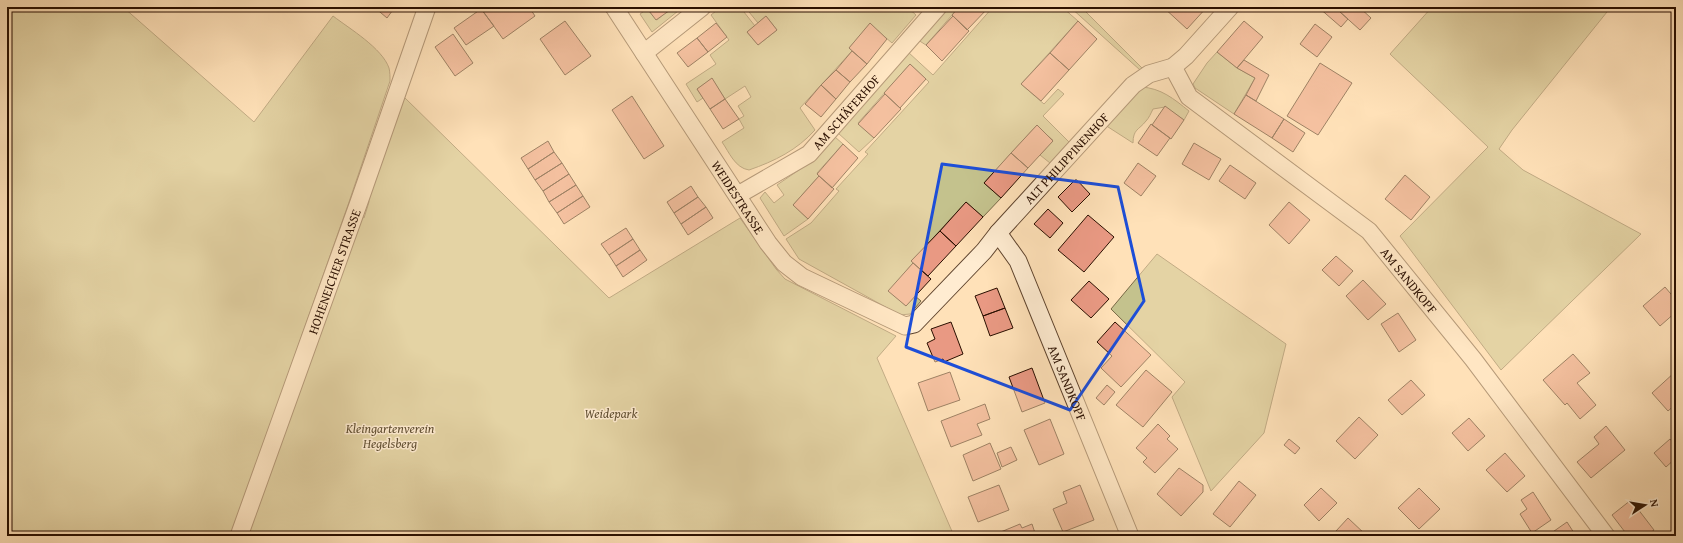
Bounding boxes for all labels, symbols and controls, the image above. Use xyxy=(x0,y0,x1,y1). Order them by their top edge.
street label: AM SCHÄFERHOF xyxy=(808,70,884,154)
street label: ALT PHILIPPINENHOF xyxy=(1020,108,1113,208)
street label: WEIDESTRASSE xyxy=(707,157,769,238)
street label: HOHENEICHER STRASSE xyxy=(303,206,365,337)
street label: AM SANDKOPF xyxy=(1376,243,1442,318)
street label: AM SANDKOPF xyxy=(1044,342,1092,424)
park label: Weidepark xyxy=(585,404,637,423)
park label: Kleingartenverein Hegelsberg xyxy=(345,419,435,453)
north arrow xyxy=(1625,485,1665,525)
text: N xyxy=(1646,498,1664,509)

